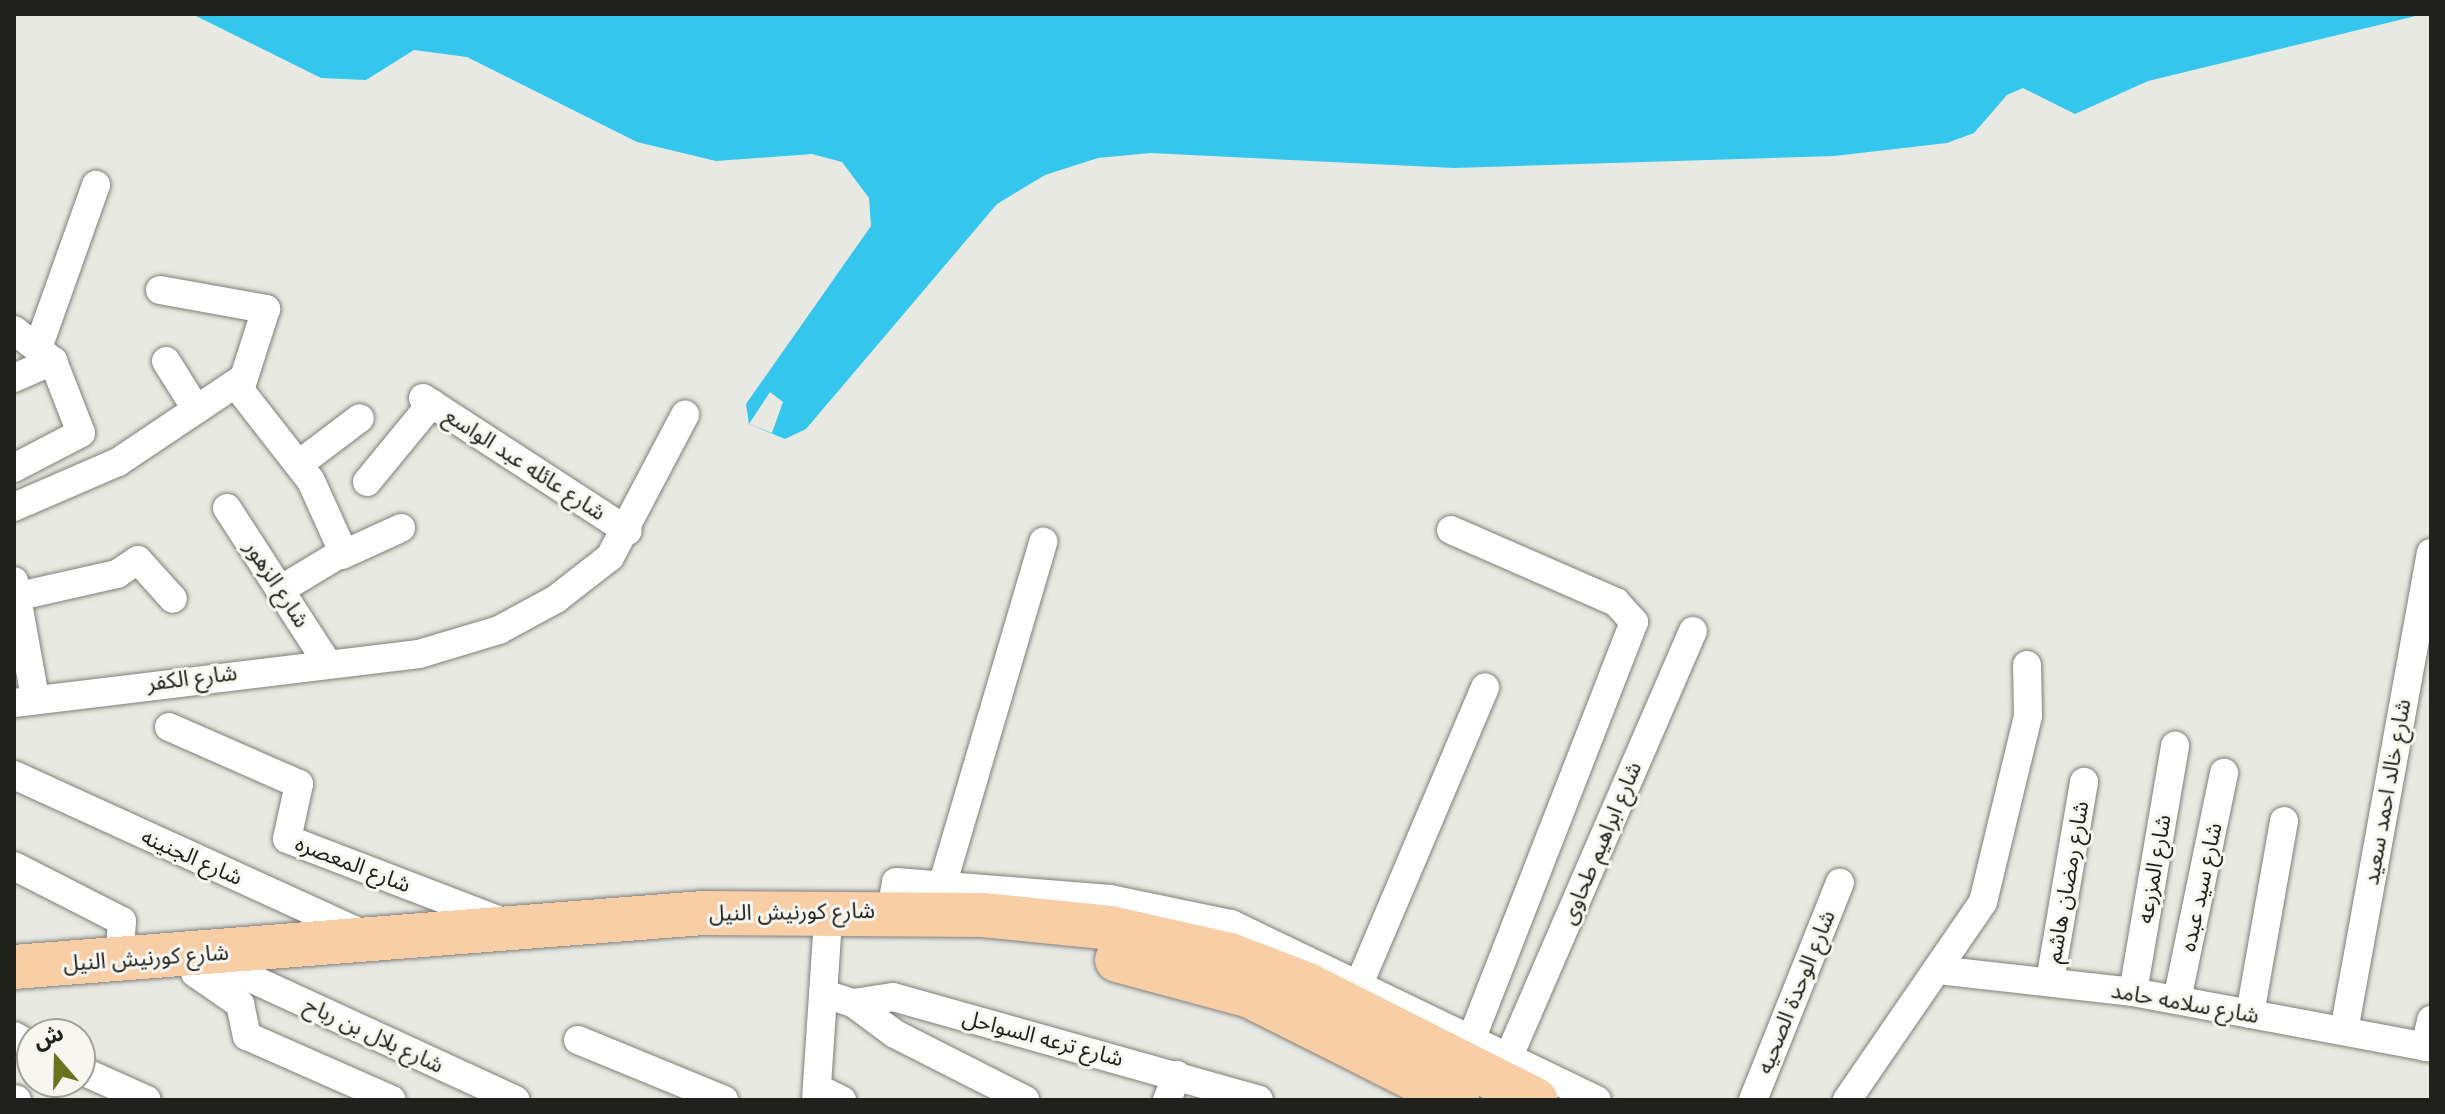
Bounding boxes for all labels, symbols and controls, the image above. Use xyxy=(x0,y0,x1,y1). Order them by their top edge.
street label: شارع عائله عبد الواسع xyxy=(440,402,610,526)
street label: شارع الزهور xyxy=(239,535,315,633)
street label: شارع الكفر xyxy=(146,659,238,697)
street label: شارع خالد احمد سعيد xyxy=(2358,697,2416,887)
street label: شارع ابراهيم طحاوى xyxy=(1555,758,1647,928)
street label: شارع رمضان هاشم xyxy=(2040,799,2094,965)
street label: شارع المزرعه xyxy=(2131,812,2177,926)
street label: شارع سيد عبده xyxy=(2174,820,2228,954)
street label: شارع الجنينه xyxy=(137,823,247,891)
street label: شارع المعصره xyxy=(292,830,414,898)
street label: شارع كورنيش النيل xyxy=(709,897,875,927)
street label: شارع الوحدة الصحيه xyxy=(1751,906,1841,1078)
street label: شارع كورنيش النيل xyxy=(62,939,230,977)
street label: شارع سلامه حامد xyxy=(2109,977,2261,1029)
street label: شارع بلال بن رباح xyxy=(300,991,448,1079)
street label: شارع ترعه السواحل xyxy=(960,1004,1126,1072)
north arrow xyxy=(16,1018,96,1098)
text: ش xyxy=(30,1019,67,1055)

